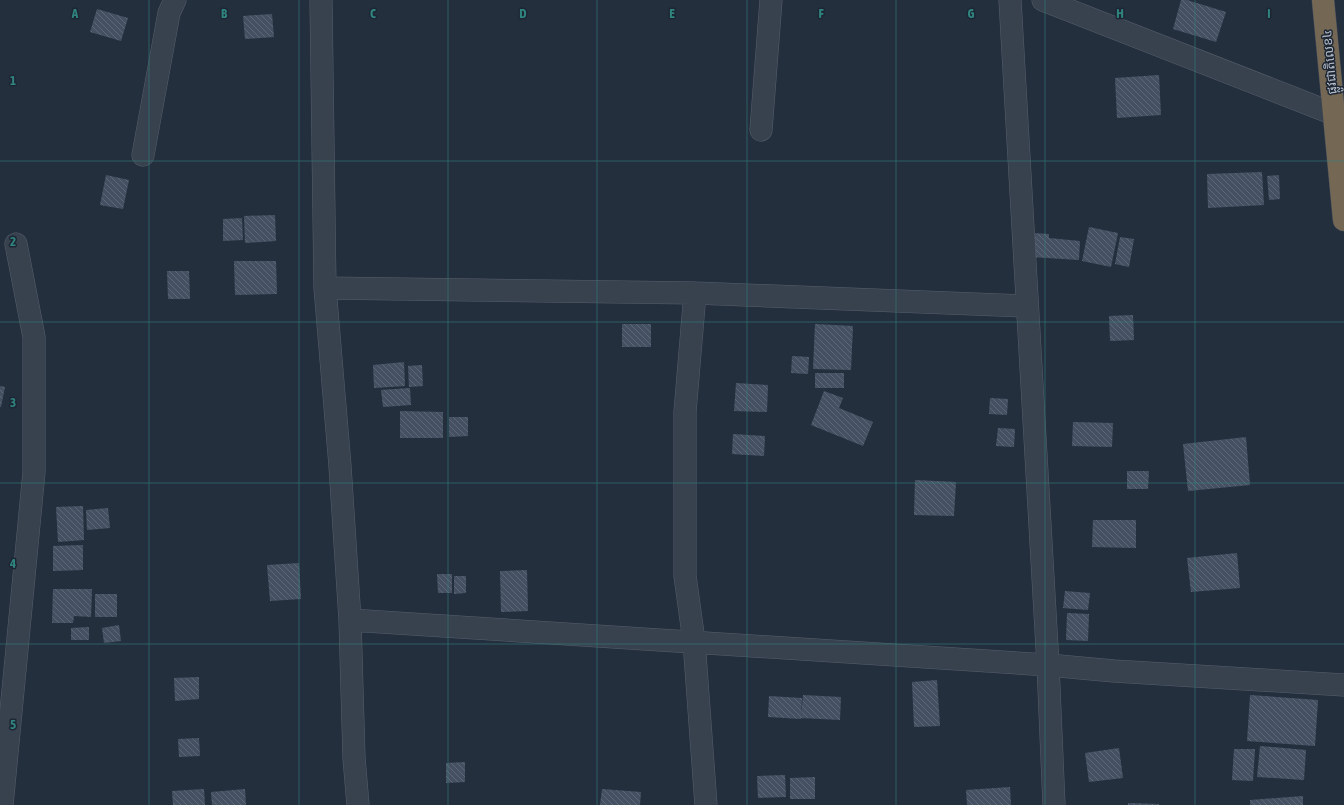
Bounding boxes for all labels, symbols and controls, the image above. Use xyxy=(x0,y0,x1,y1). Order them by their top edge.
text: A xyxy=(71,6,79,21)
text: B xyxy=(221,6,228,21)
text: C xyxy=(370,6,376,21)
text: D xyxy=(519,6,527,21)
text: E xyxy=(669,6,675,21)
text: F xyxy=(818,6,824,21)
text: G xyxy=(968,6,975,21)
text: H xyxy=(1116,6,1124,21)
text: I xyxy=(1267,6,1271,21)
street label: ផ្លូវជាតិលេខ៤ xyxy=(1319,29,1344,95)
text: 1 xyxy=(10,73,16,88)
text: 2 xyxy=(10,234,16,249)
text: 3 xyxy=(10,395,16,410)
text: 4 xyxy=(9,556,16,571)
text: 5 xyxy=(10,717,16,732)

